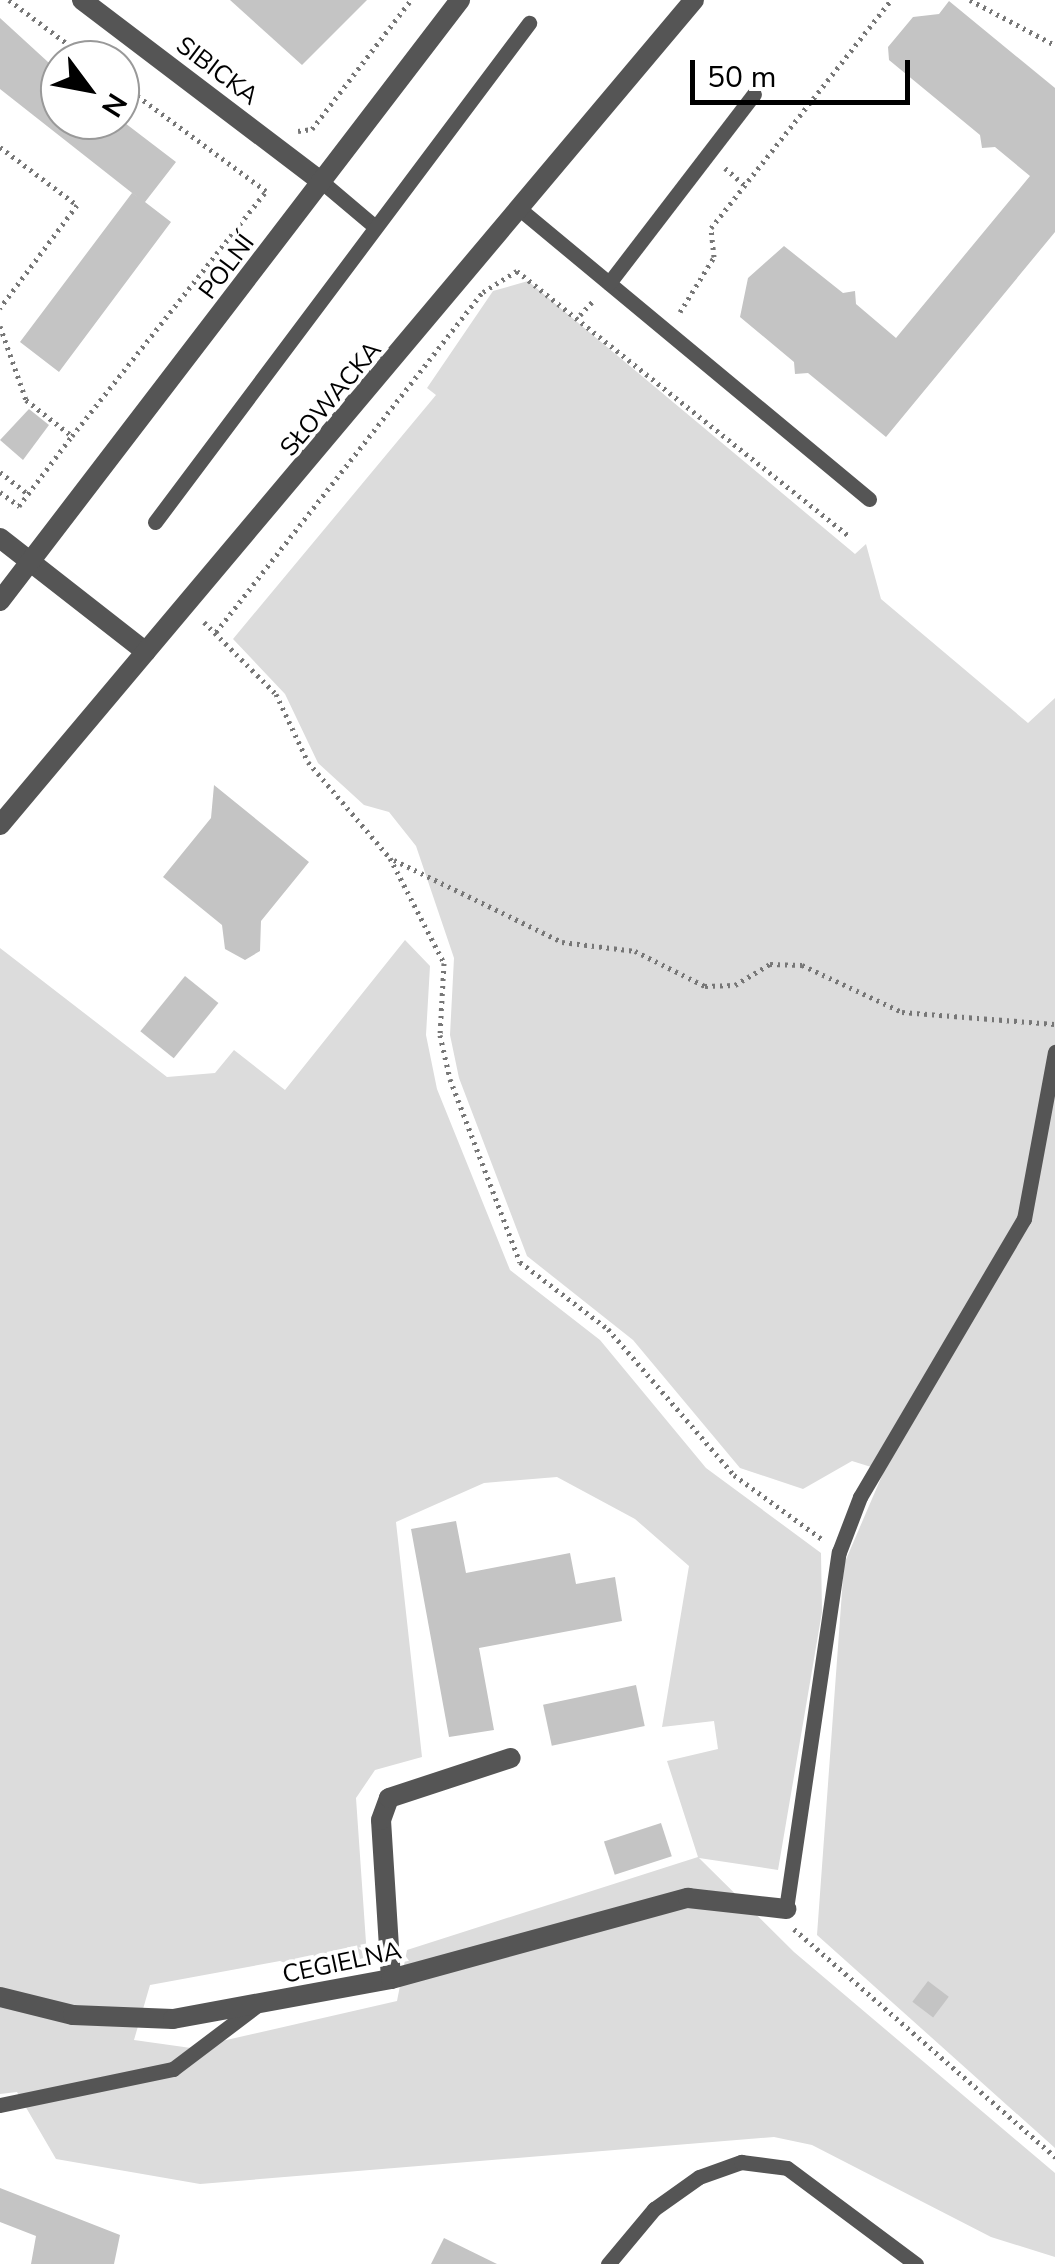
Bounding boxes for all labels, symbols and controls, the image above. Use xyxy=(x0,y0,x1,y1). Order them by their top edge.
street label: SIBICKA xyxy=(170,30,264,112)
north arrow xyxy=(40,40,140,140)
scale bar xyxy=(695,40,915,102)
text: 50 m xyxy=(707,57,776,98)
text: N xyxy=(92,86,135,124)
street label: POLNÍ xyxy=(193,229,261,305)
street label: SŁOWACKA xyxy=(274,335,388,463)
street label: CEGIELNA xyxy=(280,1936,404,1990)

